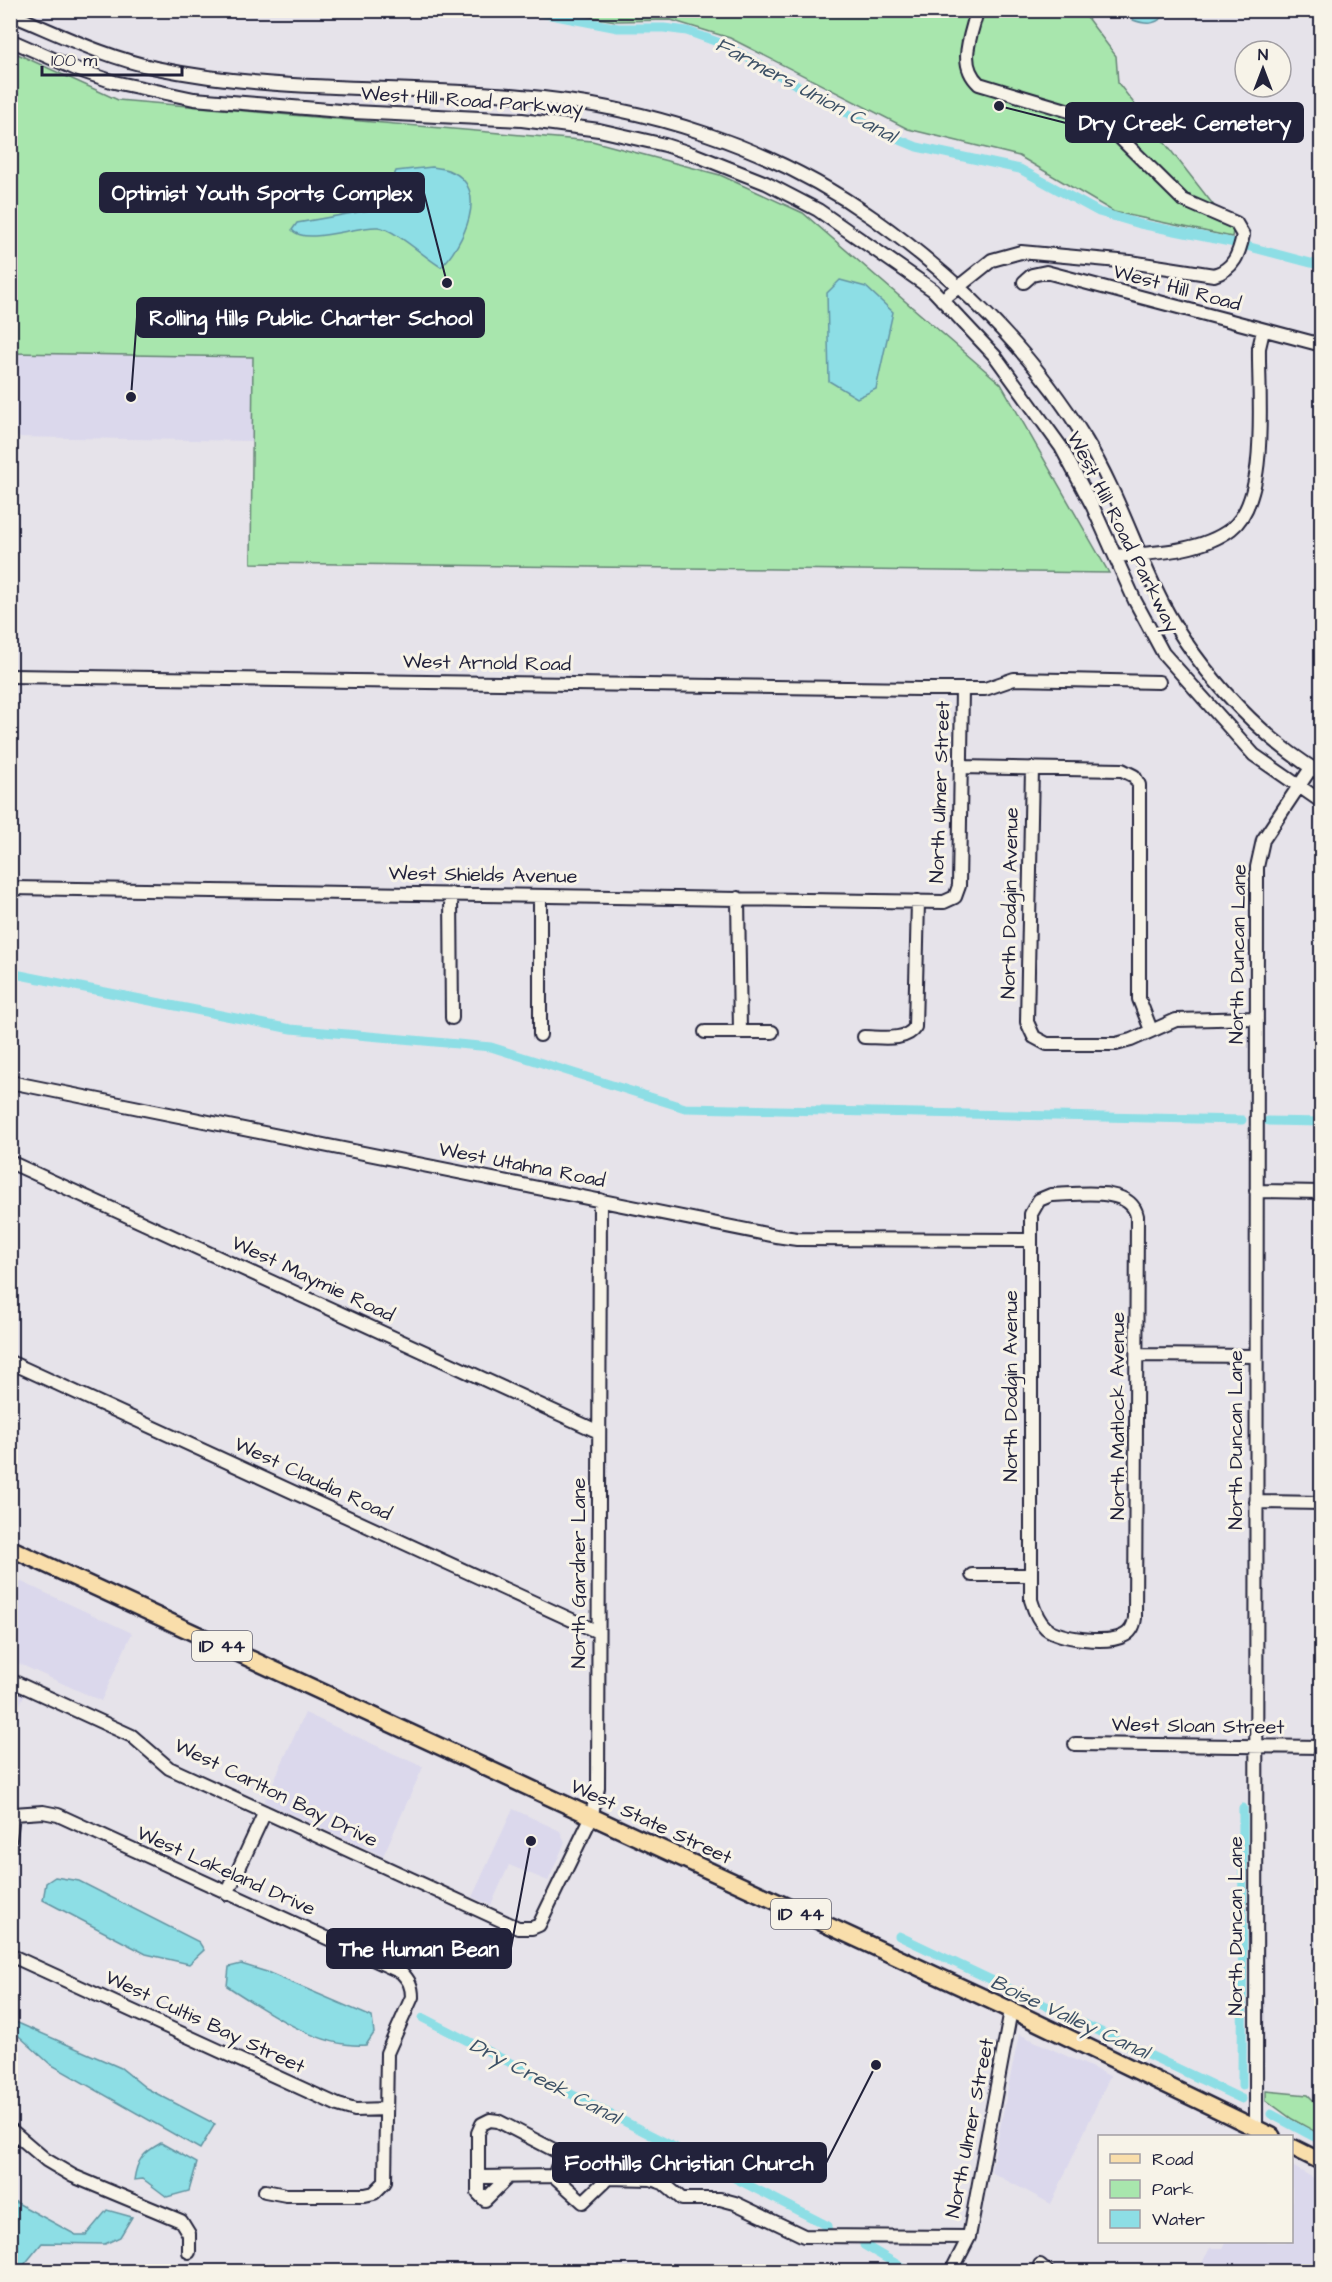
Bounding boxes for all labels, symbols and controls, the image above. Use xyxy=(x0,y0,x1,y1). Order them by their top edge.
water label: Farmers Union Canal xyxy=(710,30,904,151)
scale bar xyxy=(42,39,182,77)
north arrow xyxy=(1233,39,1293,99)
text: N xyxy=(1258,44,1268,66)
text: 100 m xyxy=(51,48,97,73)
street label: West Hill Road Parkway xyxy=(360,79,584,124)
callout: Dry Creek Cemetery xyxy=(1066,103,1303,142)
text: Dry Creek Cemetery xyxy=(1079,109,1292,141)
callout: Optimist Youth Sports Complex xyxy=(100,173,424,212)
text: Optimist Youth Sports Complex xyxy=(112,179,413,209)
street label: West Hill Road xyxy=(1110,258,1244,318)
callout: Rolling Hills Public Charter School xyxy=(137,298,484,337)
text: Rolling Hills Public Charter School xyxy=(149,304,473,335)
street label: West Hill Road Parkway xyxy=(1059,426,1186,638)
street label: West Arnold Road xyxy=(403,648,571,678)
street label: North Ulmer Street xyxy=(923,700,957,884)
street label: North Dodgin Avenue xyxy=(994,807,1027,999)
street label: West Shields Avenue xyxy=(388,859,578,891)
street label: North Duncan Lane xyxy=(1222,864,1254,1044)
street label: West Utahna Road xyxy=(436,1135,608,1195)
street label: West Maymie Road xyxy=(227,1229,399,1330)
street label: North Dodgin Avenue xyxy=(997,1290,1026,1482)
street label: North Matlock Avenue xyxy=(1104,1312,1132,1520)
street label: North Duncan Lane xyxy=(1222,1350,1250,1530)
street label: West Claudia Road xyxy=(230,1430,396,1528)
street label: North Gardner Lane xyxy=(565,1477,593,1668)
road number: ID 44 xyxy=(192,1631,252,1661)
street label: West Sloan Street xyxy=(1111,1710,1285,1742)
street label: West Carlton Bay Drive xyxy=(169,1731,383,1855)
street label: West State Street xyxy=(566,1772,736,1872)
street label: West Lakeland Drive xyxy=(132,1819,320,1923)
street label: North Duncan Lane xyxy=(1222,1836,1250,2016)
road number: ID 44 xyxy=(771,1899,831,1929)
callout: The Human Bean xyxy=(327,1929,511,1968)
text: The Human Bean xyxy=(338,1935,500,1964)
street label: West Cultis Bay Street xyxy=(100,1963,309,2082)
water label: Boise Valley Canal xyxy=(985,1968,1157,2069)
water label: Dry Creek Canal xyxy=(464,2030,628,2134)
street label: North Ulmer Street xyxy=(939,2036,1001,2220)
legend xyxy=(1098,2135,1293,2243)
callout: Foothills Christian Church xyxy=(553,2143,826,2182)
text: Road xyxy=(1152,2147,1193,2172)
text: Foothills Christian Church xyxy=(565,2149,814,2178)
text: Park xyxy=(1152,2177,1194,2202)
text: Water xyxy=(1152,2207,1205,2232)

